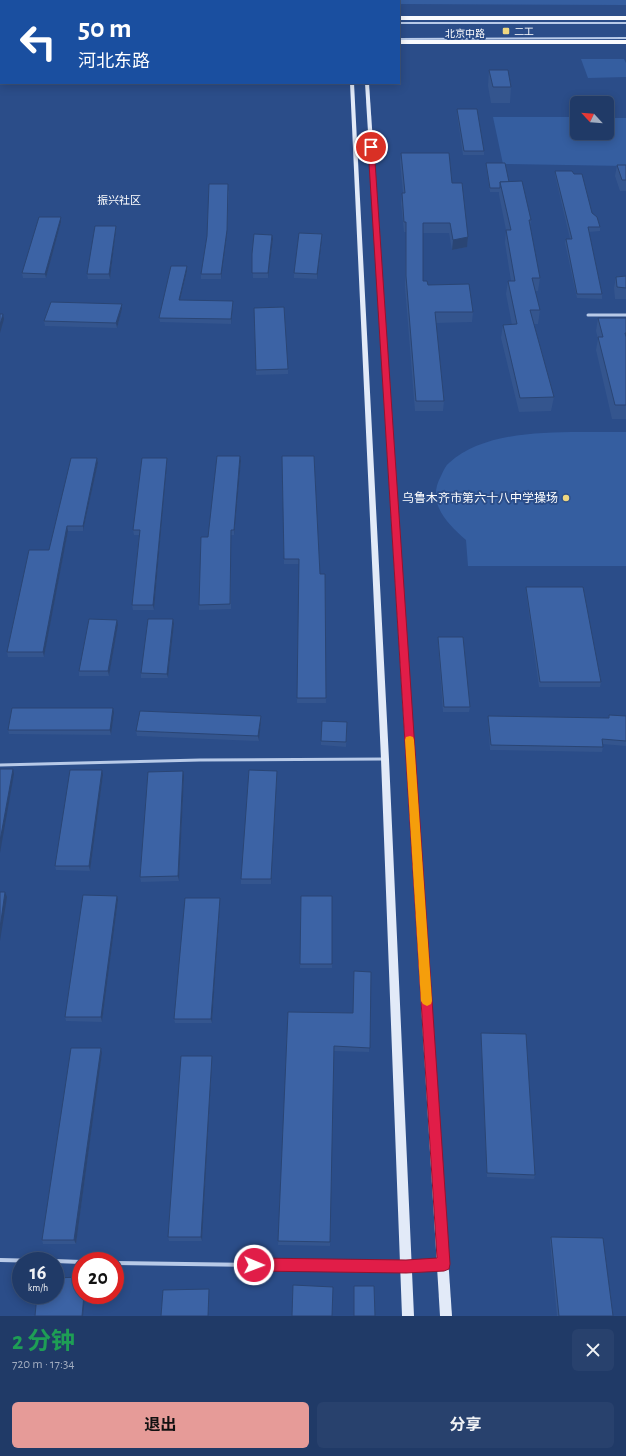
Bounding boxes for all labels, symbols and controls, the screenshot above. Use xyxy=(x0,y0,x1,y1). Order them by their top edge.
text: 50 m xyxy=(78,15,132,43)
icon: left xyxy=(12,16,64,68)
marker: 二工 xyxy=(501,26,511,36)
place label: 二工 xyxy=(514,27,534,37)
street label: 北京中路 xyxy=(445,28,485,39)
text: 河北东路 xyxy=(78,53,150,71)
north arrow xyxy=(570,96,614,140)
map controls xyxy=(570,96,614,140)
pin xyxy=(354,130,388,164)
icon: arrive xyxy=(360,136,382,158)
district label: 振兴社区 xyxy=(97,194,141,206)
place label: 乌鲁木齐市第六十八中学操场 xyxy=(402,491,558,504)
marker: 乌鲁木齐市第六十八中学操场 xyxy=(561,493,571,503)
position arrow xyxy=(233,1244,275,1286)
speed limit sign: 20 xyxy=(72,1252,124,1304)
text: 16 xyxy=(30,1263,46,1283)
text: km/h xyxy=(28,1283,48,1293)
button: close xyxy=(572,1329,614,1371)
text: 2 分钟 xyxy=(12,1330,75,1354)
text: 720 m · 17:34 xyxy=(12,1358,75,1371)
button: 退出 xyxy=(12,1402,309,1448)
button: 分享 xyxy=(317,1402,614,1448)

